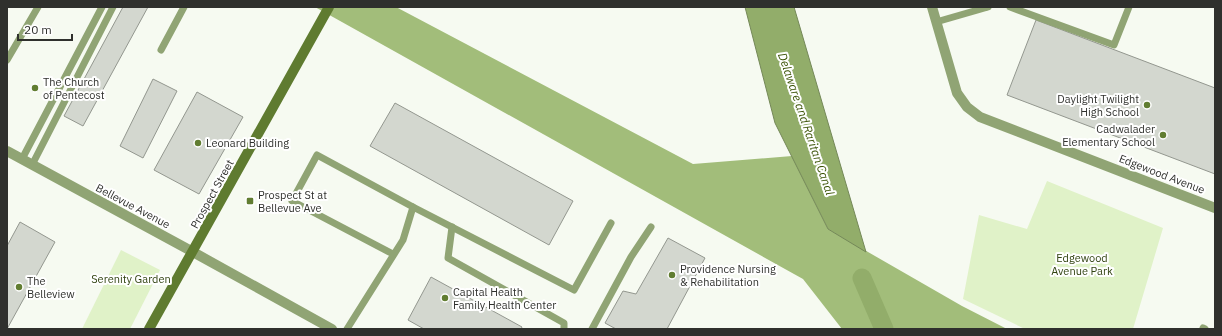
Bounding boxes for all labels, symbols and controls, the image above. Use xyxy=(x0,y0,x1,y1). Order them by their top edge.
scale bar xyxy=(18,16,72,42)
text: 20 m xyxy=(24,22,52,37)
water label: Delaware and Raritan Canal xyxy=(775,51,838,198)
place label: The Church of Pentecost xyxy=(43,75,105,102)
marker: The Church of Pentecost xyxy=(30,83,40,93)
place label: Daylight Twilight High School xyxy=(1057,92,1139,119)
marker: Daylight Twilight High School xyxy=(1142,100,1152,110)
place label: Cadwalader Elementary School xyxy=(1062,122,1155,149)
marker: Cadwalader Elementary School xyxy=(1158,130,1168,140)
place label: Leonard Building xyxy=(206,136,289,150)
marker: Leonard Building xyxy=(193,138,203,148)
street label: Edgewood Avenue xyxy=(1117,151,1207,197)
street label: Prospect Street xyxy=(187,157,237,231)
street label: Bellevue Avenue xyxy=(93,181,173,231)
place label: Prospect St at Bellevue Ave xyxy=(258,188,327,215)
marker: Prospect St at Bellevue Ave xyxy=(245,196,255,206)
park label: Edgewood Avenue Park xyxy=(1051,251,1113,278)
place label: Providence Nursing & Rehabilitation xyxy=(680,262,776,289)
marker: Providence Nursing & Rehabilitation xyxy=(667,270,677,280)
park label: Serenity Garden xyxy=(91,272,171,286)
place label: The Belleview xyxy=(27,274,75,301)
marker: The Belleview xyxy=(14,282,24,292)
place label: Capital Health Family Health Center xyxy=(453,285,556,312)
marker: Capital Health Family Health Center xyxy=(440,293,450,303)

